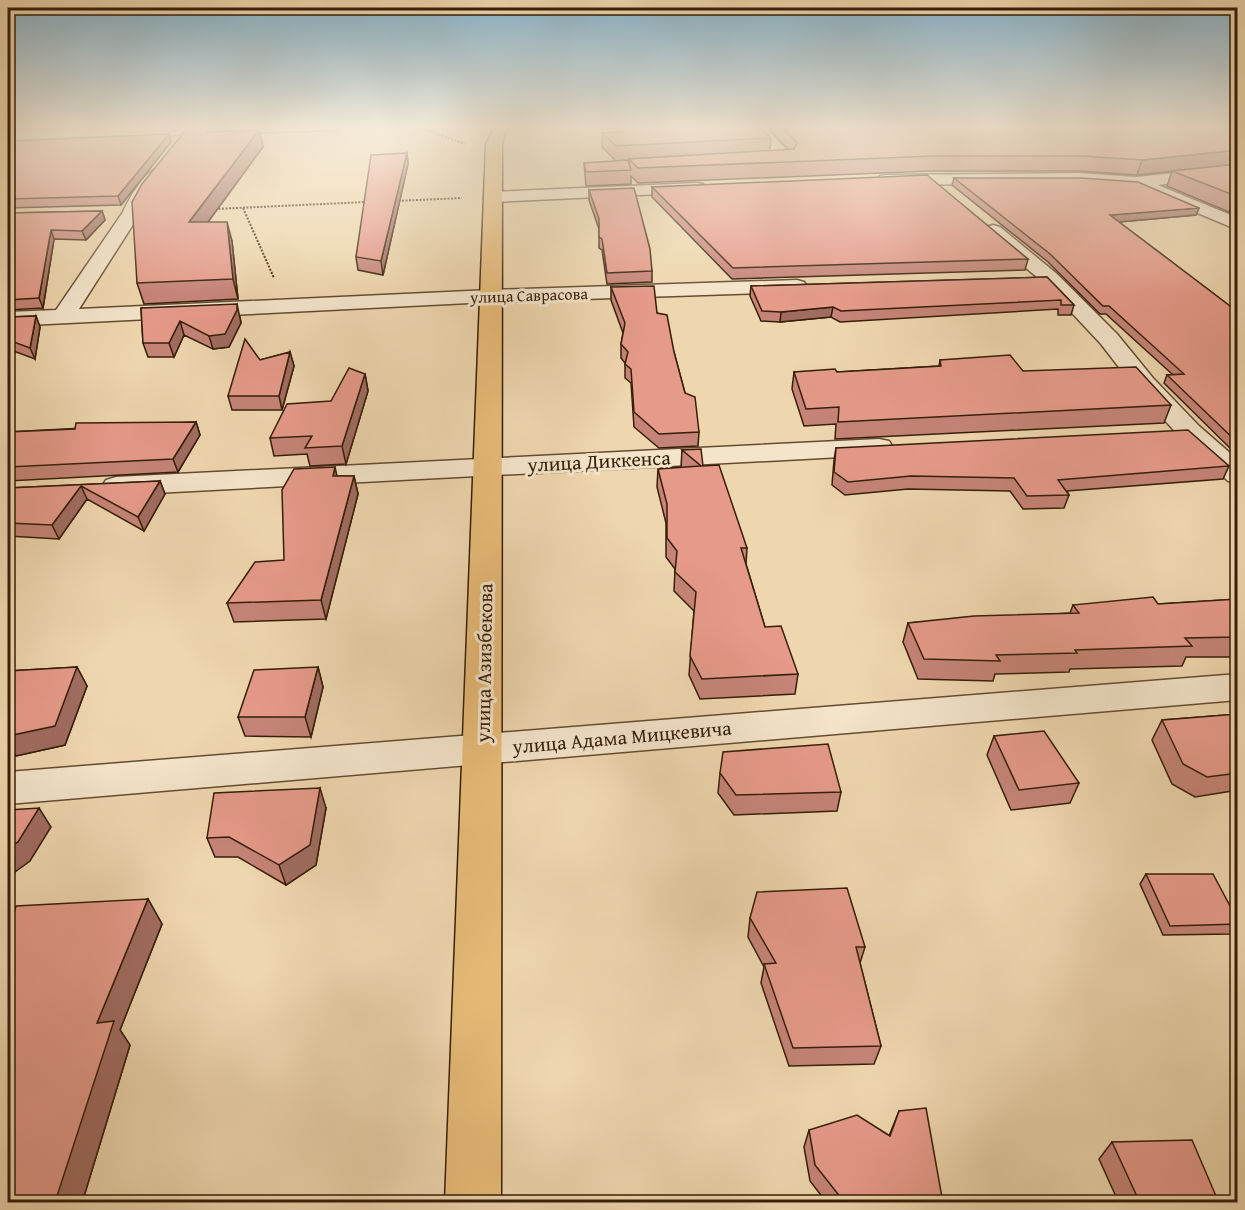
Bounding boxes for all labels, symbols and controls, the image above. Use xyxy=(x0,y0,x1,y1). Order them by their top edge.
street label: улица Саврасова xyxy=(469,281,589,309)
street label: улица Диккенса xyxy=(526,442,672,479)
street label: улица Азизбекова xyxy=(468,583,499,744)
street label: улица Адама Мицкевича xyxy=(510,712,733,761)

